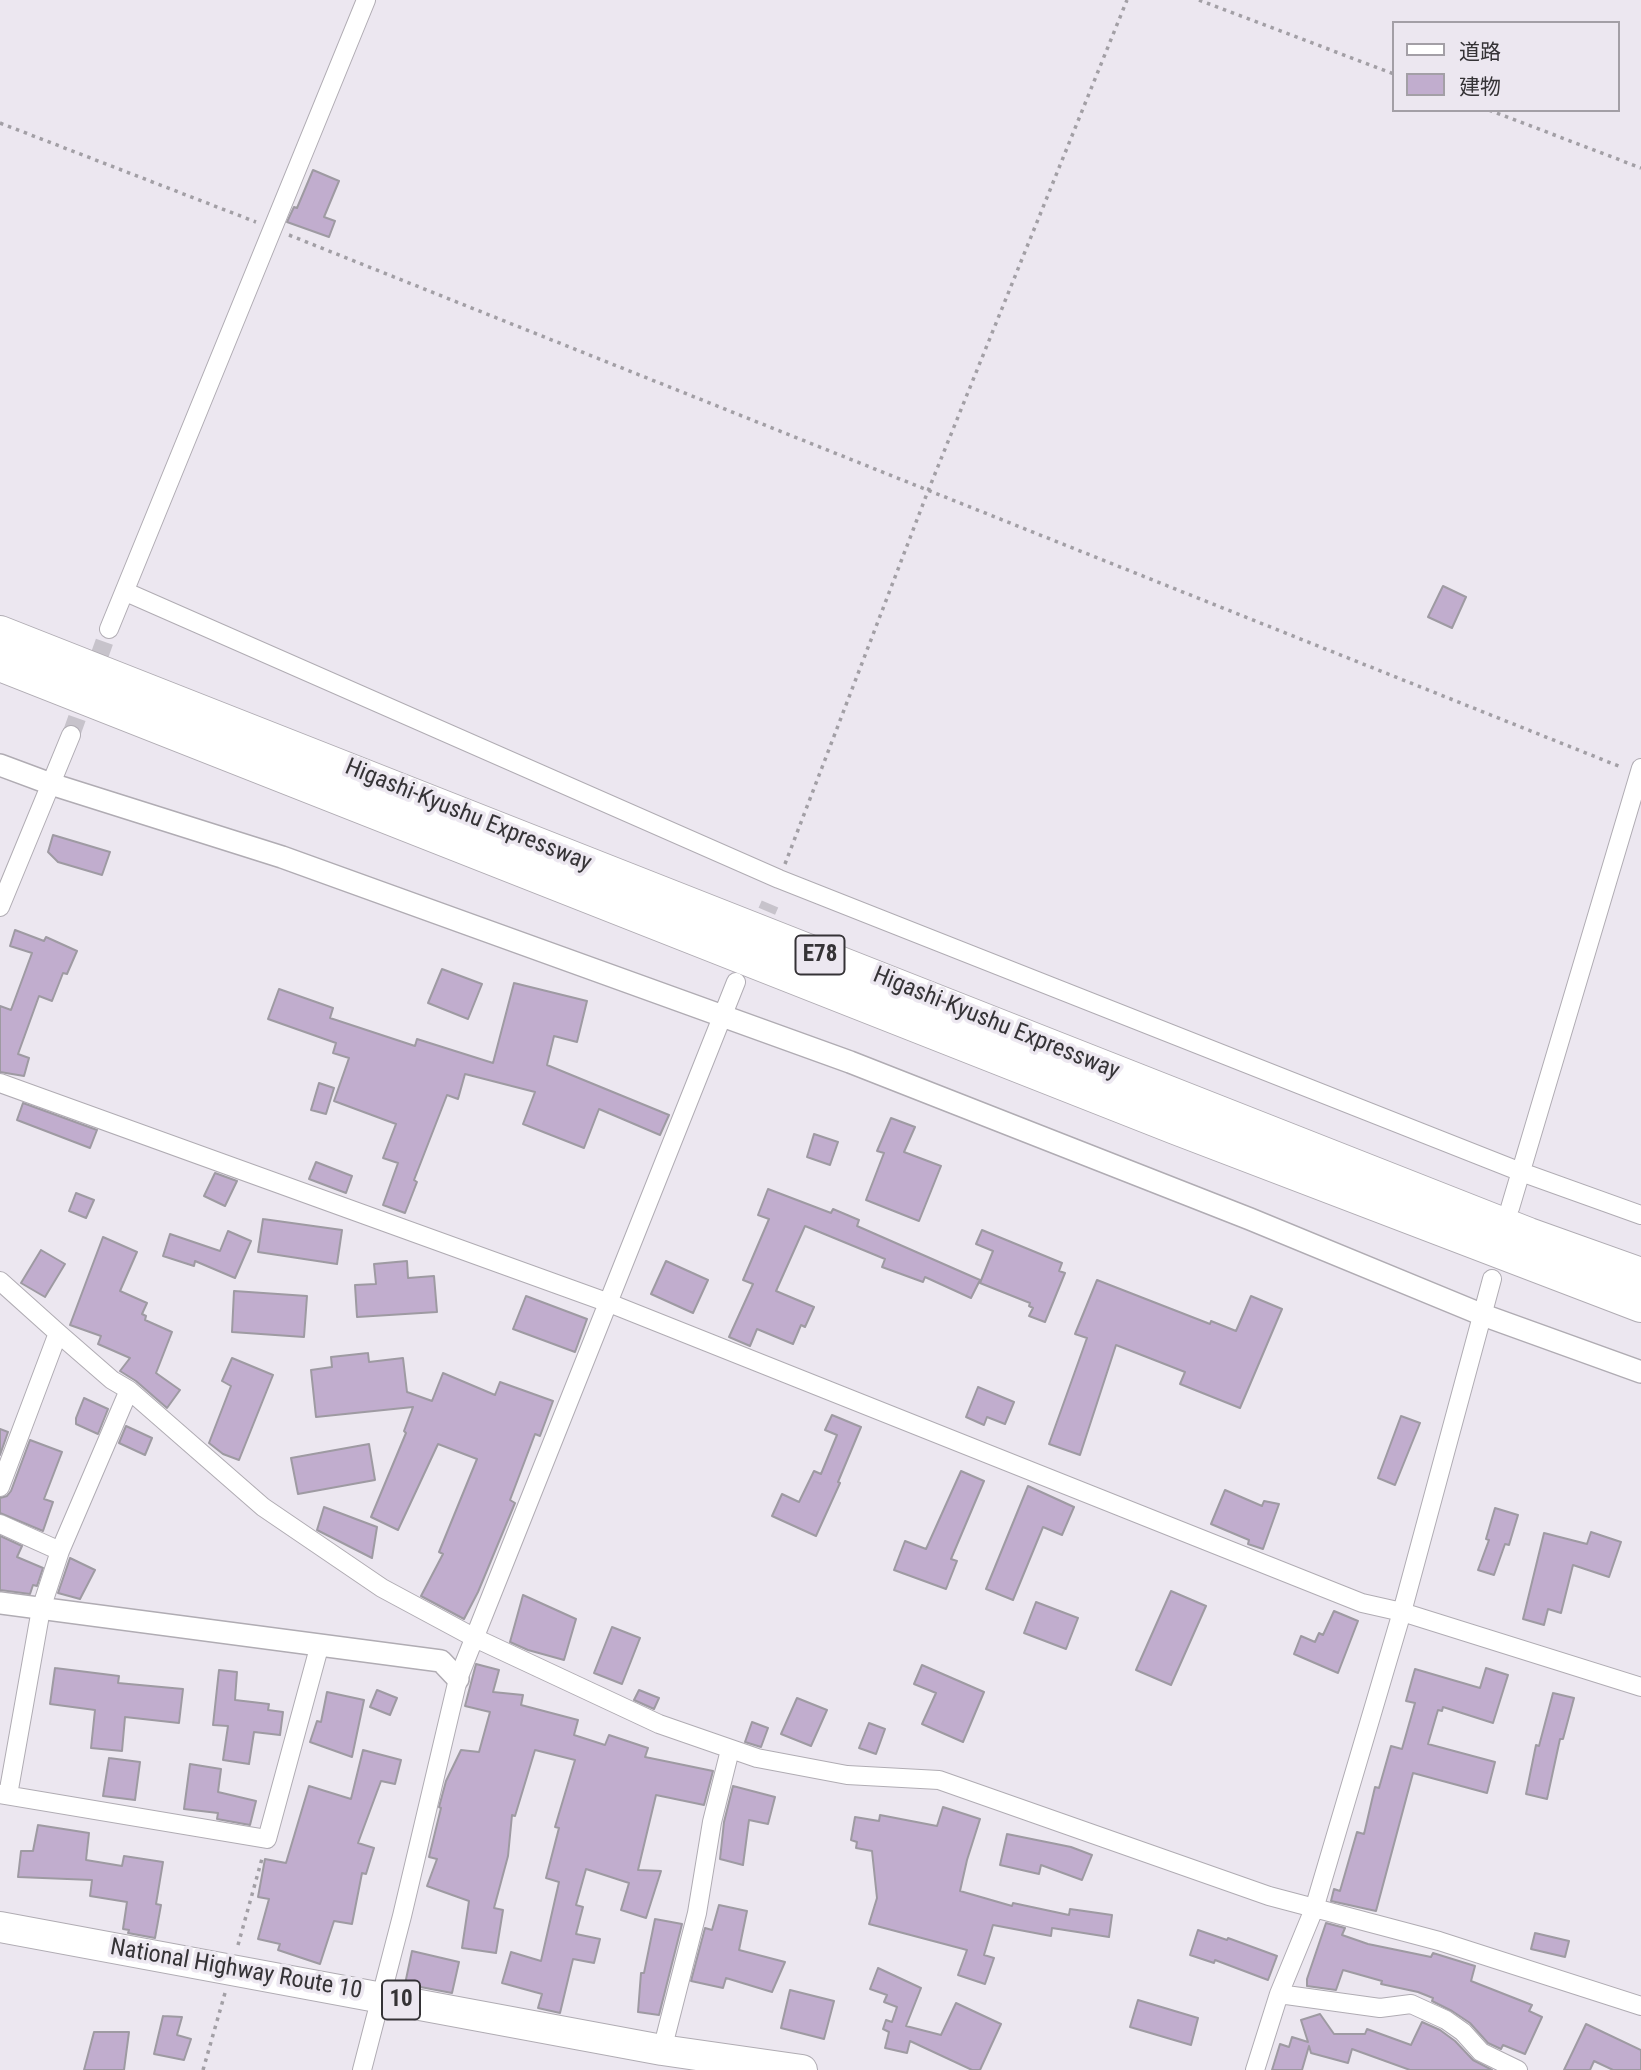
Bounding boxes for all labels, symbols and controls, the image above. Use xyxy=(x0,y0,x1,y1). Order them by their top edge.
legend xyxy=(1392,21,1620,112)
text: 道路 xyxy=(1459,40,1501,64)
text: 建物 xyxy=(1459,75,1501,99)
street label: Higashi-Kyushu Expressway xyxy=(341,753,595,879)
road number: E78 xyxy=(796,936,844,974)
street label: Higashi-Kyushu Expressway xyxy=(869,961,1123,1087)
street label: National Highway Route 10 xyxy=(108,1934,364,2006)
road number: 10 xyxy=(382,1980,420,2020)

